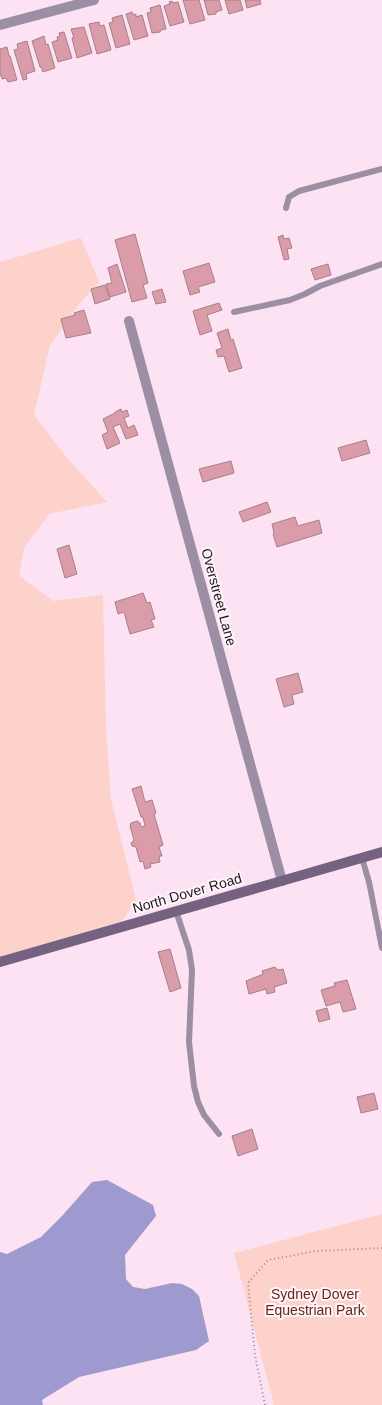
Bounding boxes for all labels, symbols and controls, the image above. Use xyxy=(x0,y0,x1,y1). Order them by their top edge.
street label: Overstreet Lane xyxy=(198,546,240,648)
street label: North Dover Road xyxy=(131,870,243,916)
park label: Sydney Dover Equestrian Park xyxy=(265,1286,366,1318)

